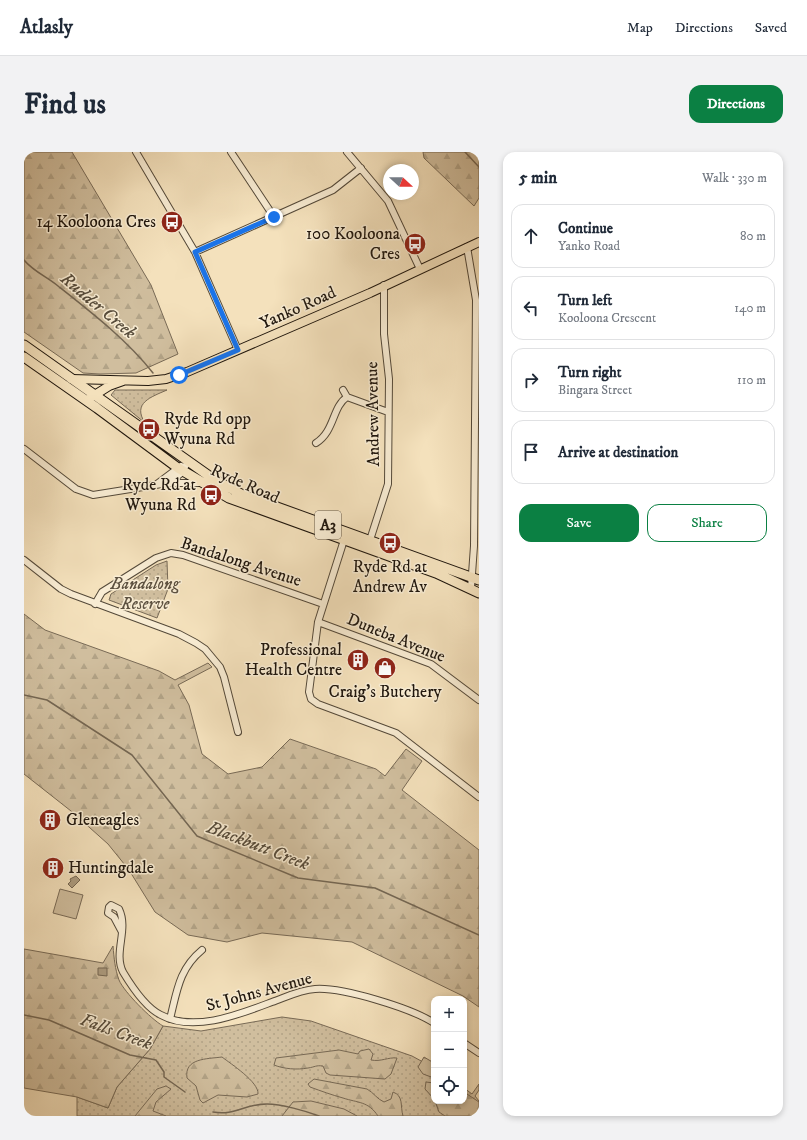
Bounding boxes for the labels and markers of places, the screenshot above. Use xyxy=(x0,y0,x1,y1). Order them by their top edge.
bus stop icon: 14 Kooloona Cres xyxy=(159,209,185,235)
place label: 14 Kooloona Cres xyxy=(37,211,156,233)
place label: 100 Kooloona Cres xyxy=(306,223,401,265)
bus stop icon: 100 Kooloona Cres xyxy=(402,231,428,257)
place label: Ryde Rd opp Wyuna Rd xyxy=(163,408,251,450)
bus stop icon: Ryde Rd opp Wyuna Rd xyxy=(136,416,162,442)
place label: Ryde Rd at Wyuna Rd xyxy=(122,474,197,516)
bus stop icon: Ryde Rd at Wyuna Rd xyxy=(198,482,224,508)
bus stop icon: Ryde Rd at Andrew Av xyxy=(377,530,403,556)
place label: Ryde Rd at Andrew Av xyxy=(353,556,428,598)
place label: Professional Health Centre xyxy=(245,639,342,681)
building icon: Professional Health Centre xyxy=(345,647,371,673)
shop icon: Craig's Butchery xyxy=(372,655,398,681)
place label: Craig's Butchery xyxy=(328,681,442,703)
building icon: Gleneagles xyxy=(37,807,63,833)
place label: Gleneagles xyxy=(66,809,139,831)
building icon: Huntingdale xyxy=(40,855,66,881)
place label: Huntingdale xyxy=(68,857,154,879)

